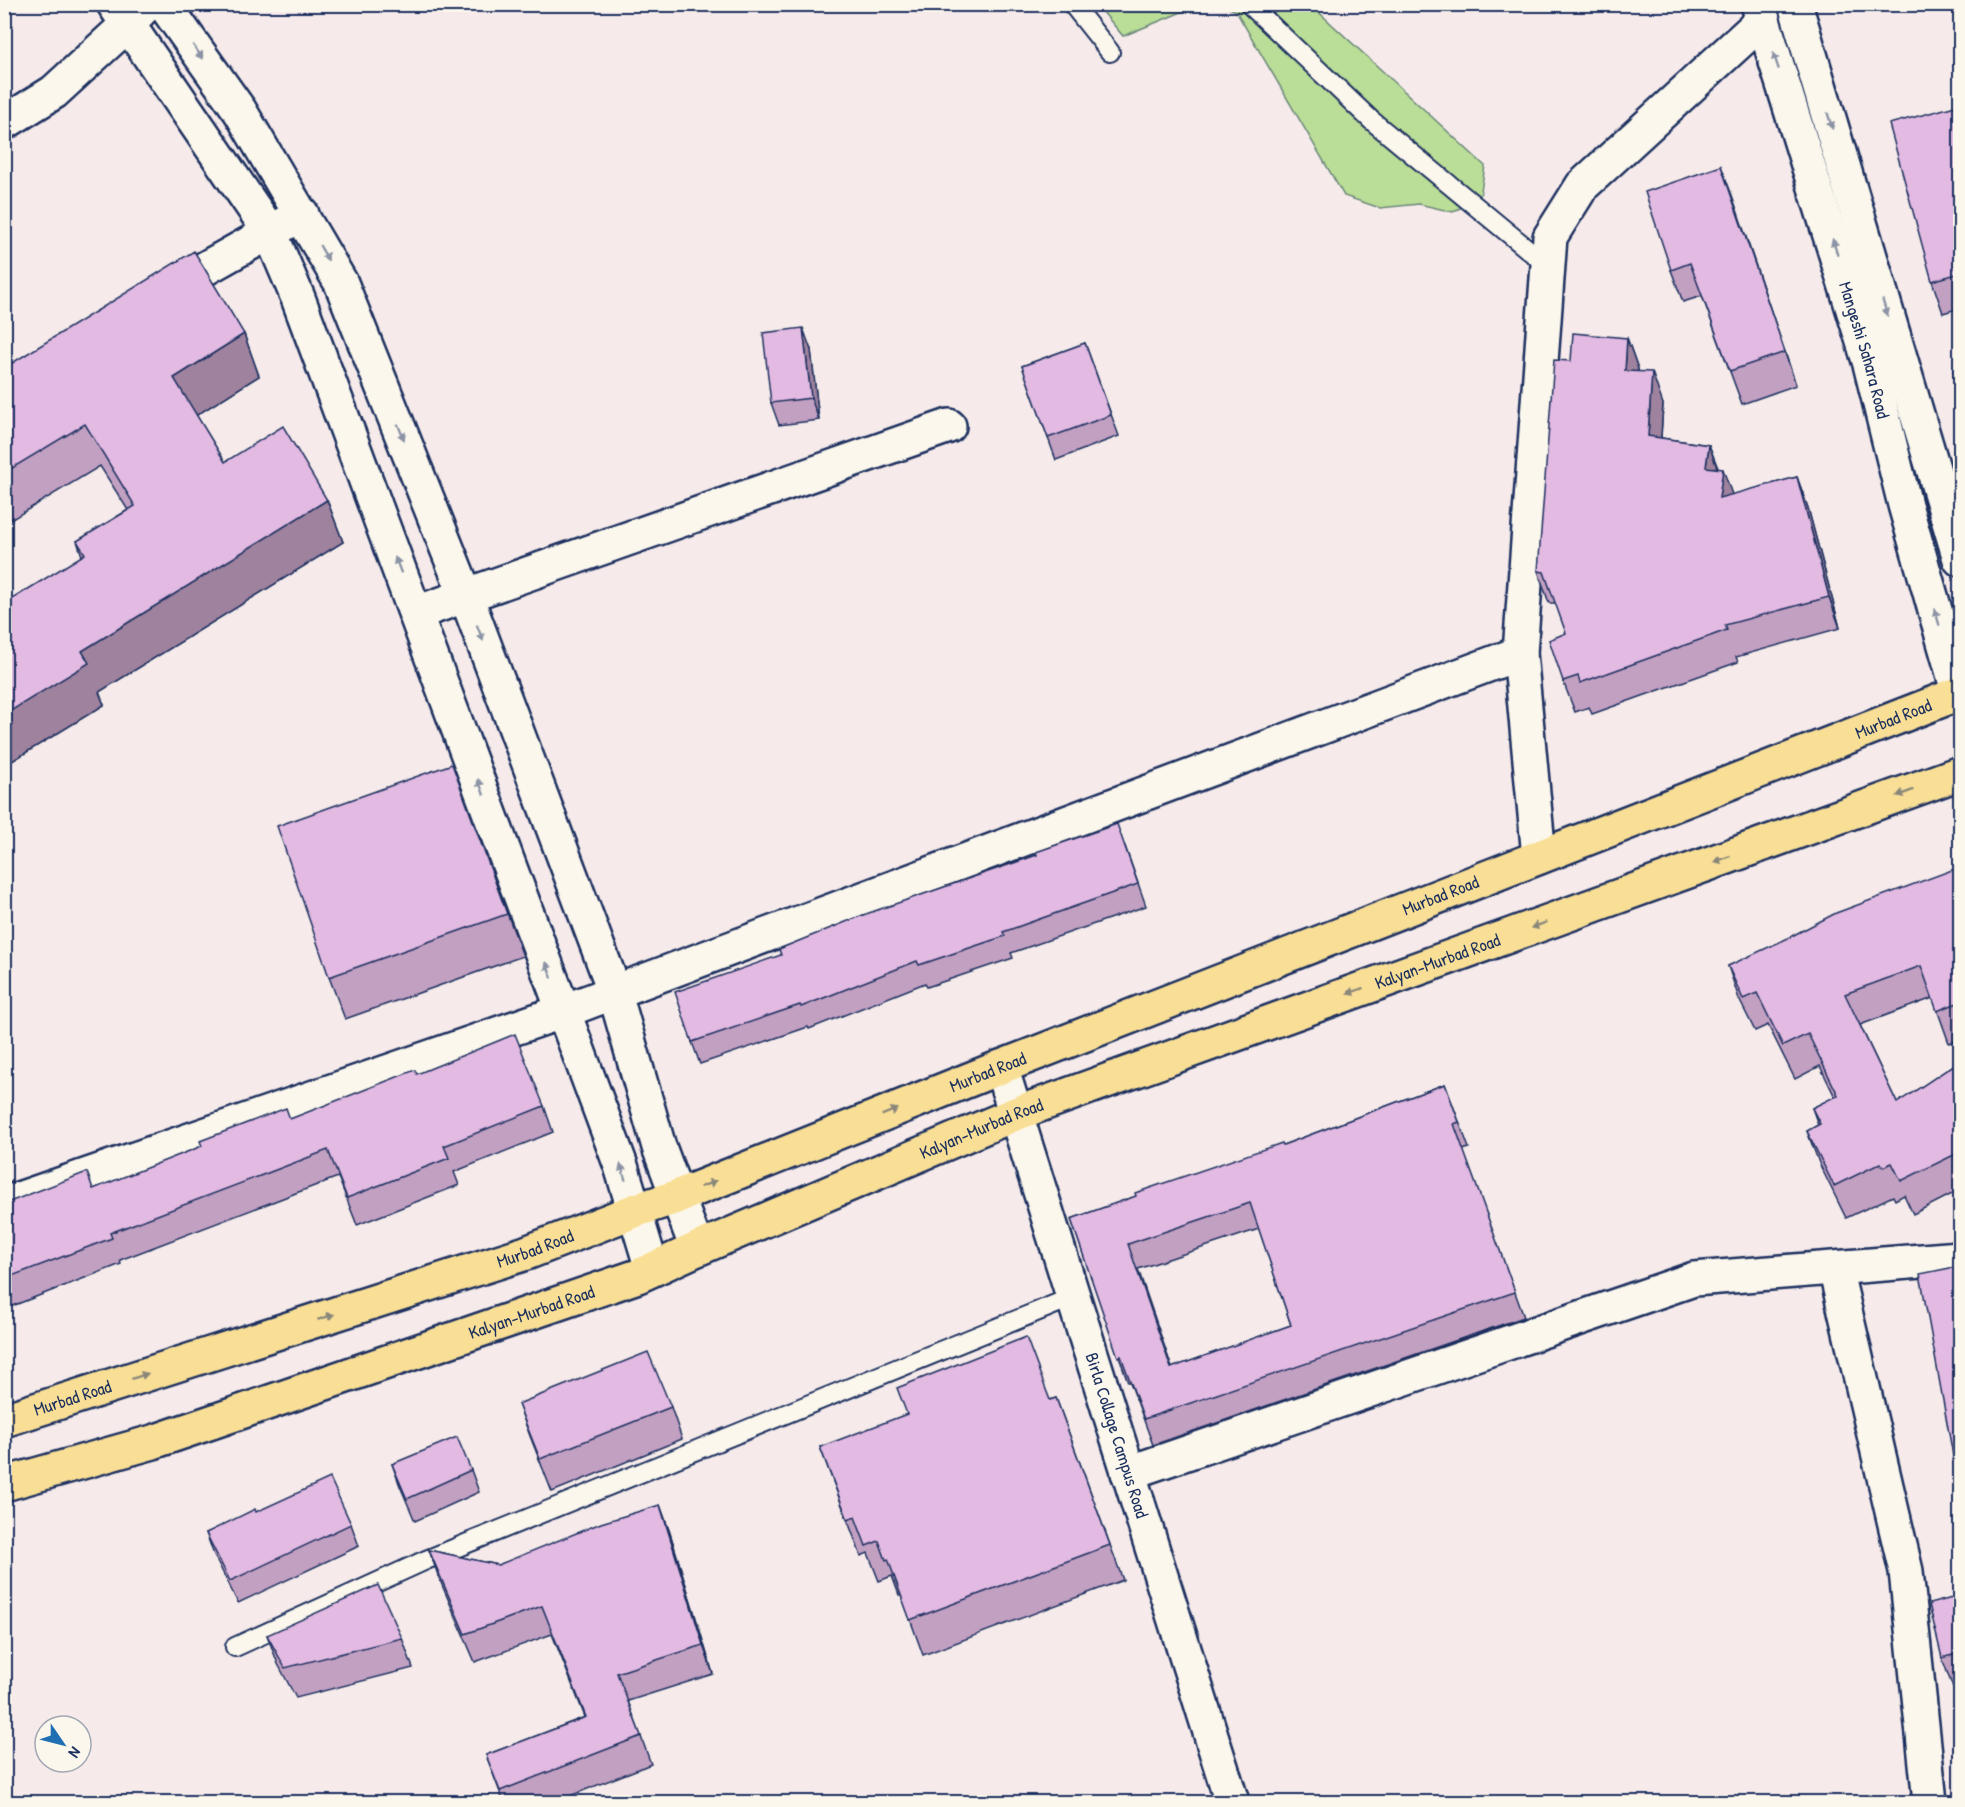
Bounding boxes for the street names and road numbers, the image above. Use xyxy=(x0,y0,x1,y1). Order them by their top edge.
street label: Mangeshi Sahara Road xyxy=(1833,278,1896,421)
street label: Murbad Road xyxy=(1851,692,1935,745)
street label: Murbad Road xyxy=(1398,869,1482,921)
street label: Kalyan-Murbad Road xyxy=(1371,927,1503,995)
street label: Murbad Road xyxy=(946,1046,1029,1098)
street label: Kalyan-Murbad Road xyxy=(916,1092,1046,1165)
street label: Murbad Road xyxy=(493,1223,577,1274)
street label: Kalyan-Murbad Road xyxy=(465,1279,598,1345)
street label: Birla Collage Campus Road xyxy=(1079,1349,1155,1521)
street label: Murbad Road xyxy=(30,1373,114,1422)

